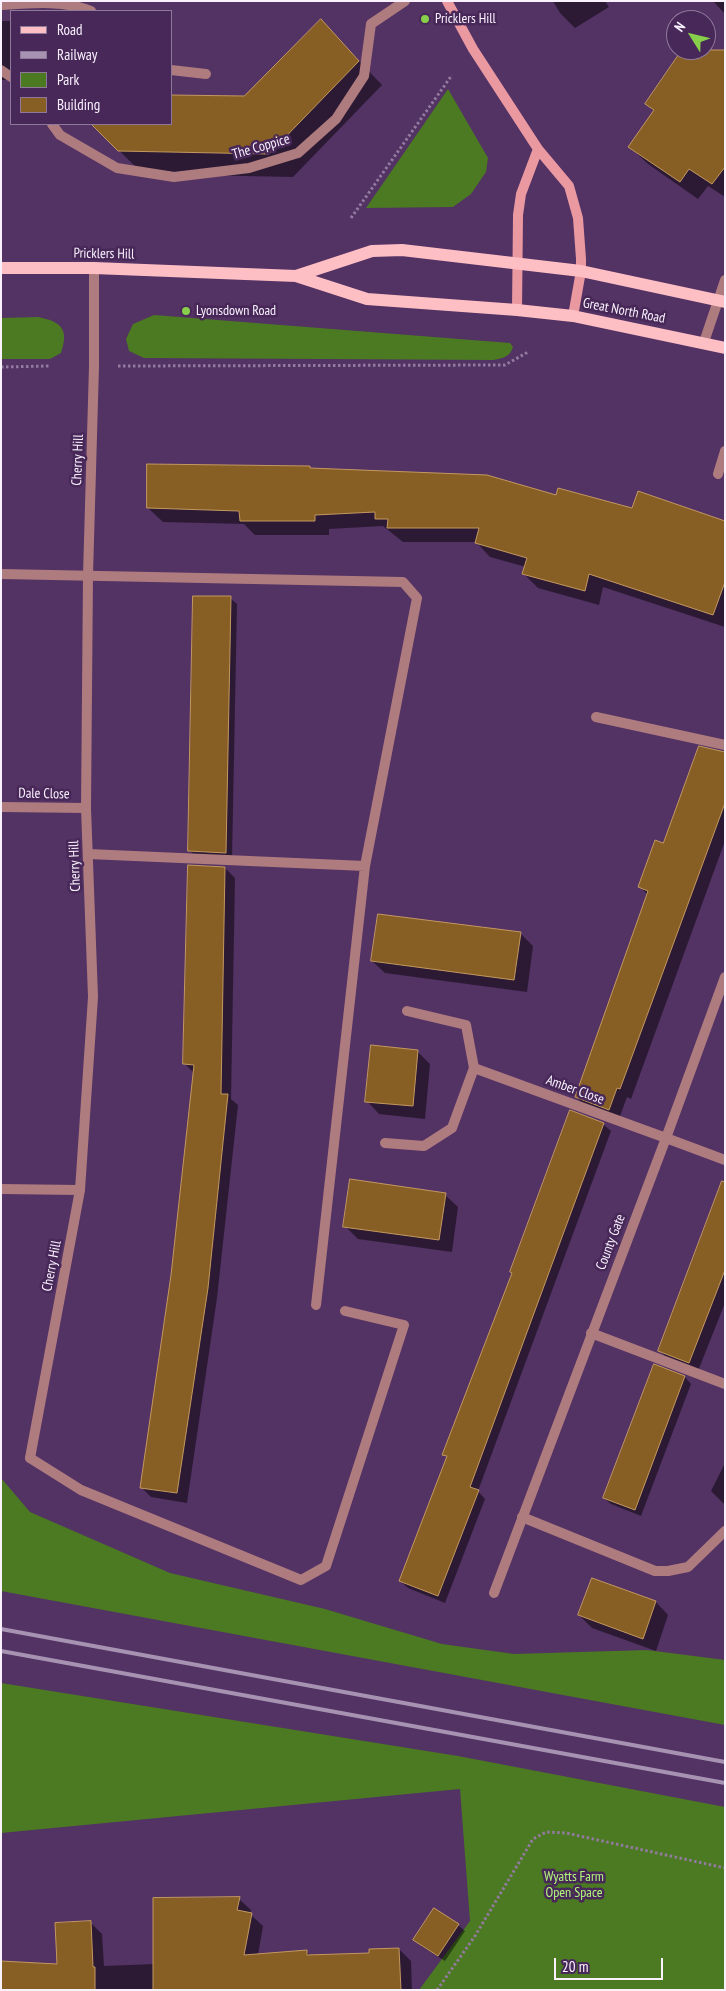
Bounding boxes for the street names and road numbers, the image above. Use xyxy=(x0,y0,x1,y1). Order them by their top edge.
street label: The Coppice xyxy=(230,131,292,163)
street label: Pricklers Hill xyxy=(73,245,135,263)
street label: Great North Road xyxy=(581,295,667,327)
street label: Cherry Hill xyxy=(69,434,87,486)
street label: Dale Close xyxy=(18,785,70,803)
street label: Cherry Hill xyxy=(66,840,84,892)
street label: Amber Close xyxy=(544,1072,606,1108)
street label: County Gate xyxy=(593,1212,629,1272)
street label: Cherry Hill xyxy=(39,1239,65,1293)

